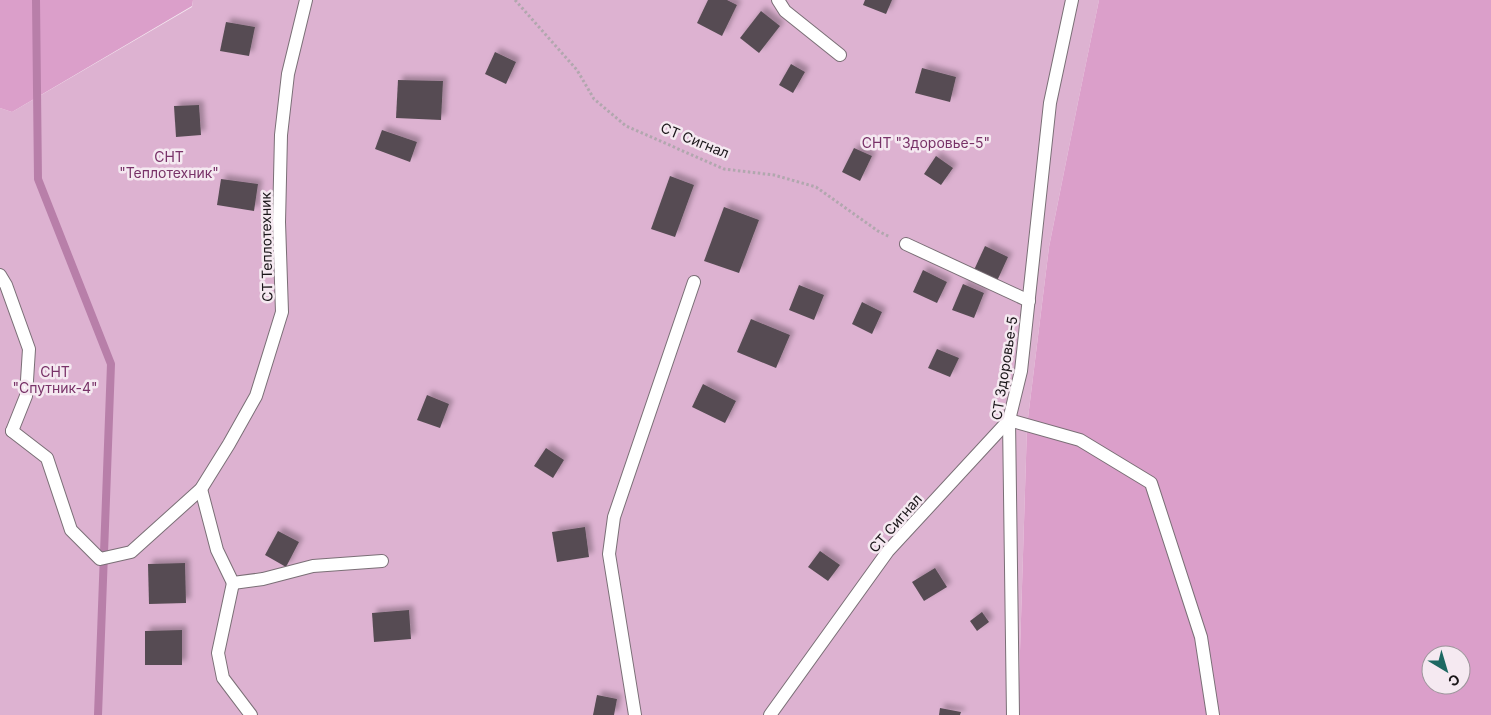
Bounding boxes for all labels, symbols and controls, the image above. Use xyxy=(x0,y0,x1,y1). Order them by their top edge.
street label: СТ Сигнал xyxy=(658,119,732,161)
park label: СНТ "Здоровье-5" xyxy=(862,134,990,151)
park label: СНТ "Теплотехник" xyxy=(119,148,219,181)
street label: СТ Теплотехник xyxy=(257,192,275,302)
street label: СТ Здоровье-5 xyxy=(987,315,1021,421)
park label: СНТ "Спутник-4" xyxy=(12,363,98,396)
street label: СТ Сигнал xyxy=(865,490,925,556)
north arrow xyxy=(1421,645,1471,695)
text: С xyxy=(1445,671,1464,691)

